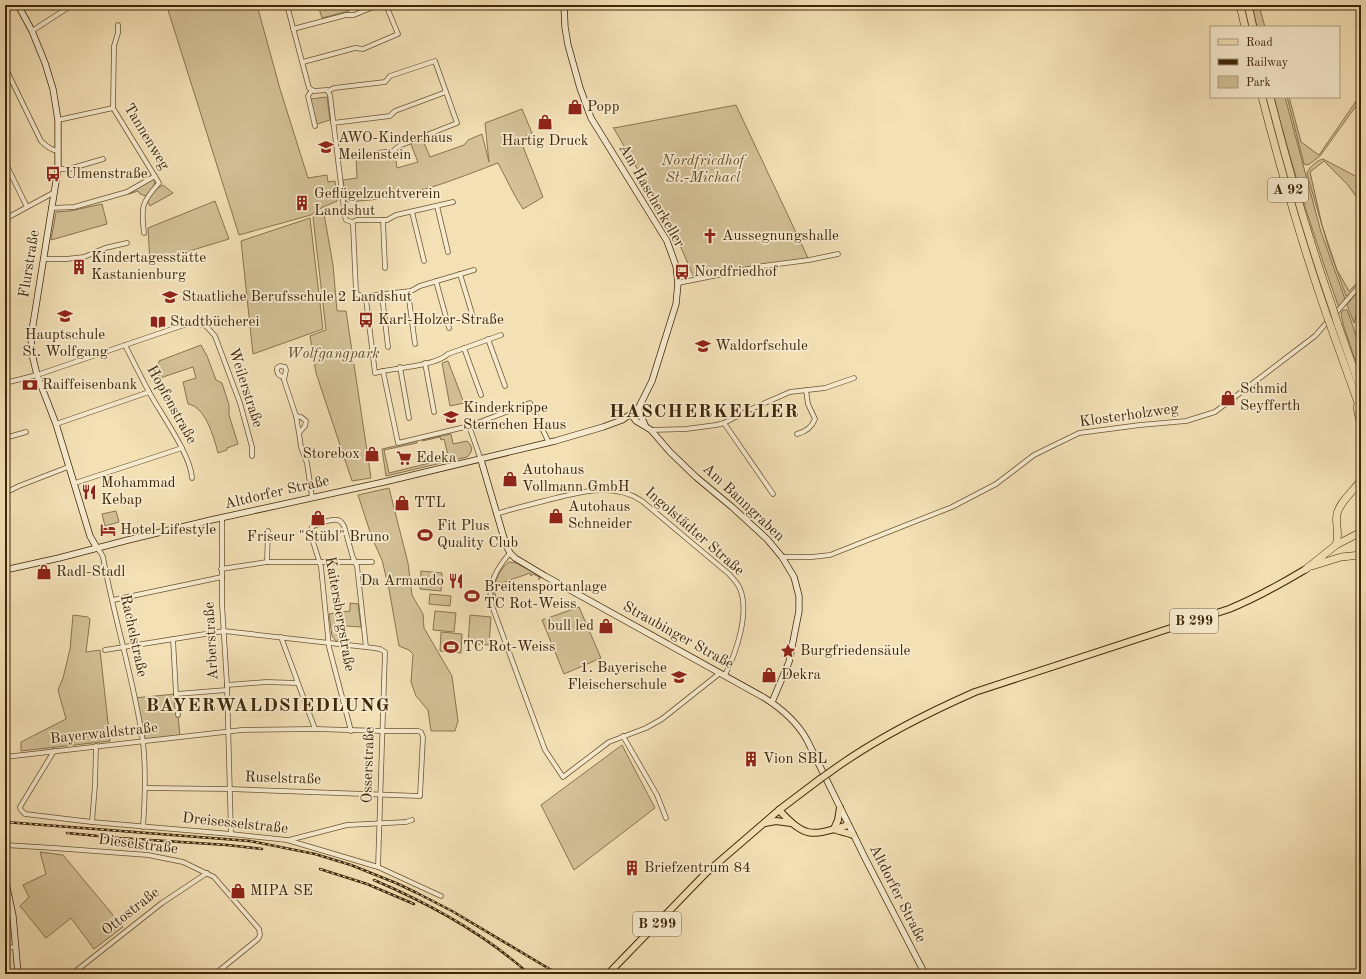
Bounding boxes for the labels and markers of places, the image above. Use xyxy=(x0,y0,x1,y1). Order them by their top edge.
shop icon: Popp xyxy=(566,98,584,116)
place label: Popp xyxy=(587,100,620,115)
shop icon: Hartig Druck xyxy=(536,113,554,131)
place label: AWO-Kinderhaus Meilenstein xyxy=(338,131,453,163)
place label: Hartig Druck xyxy=(501,134,589,149)
school or university icon: AWO-Kinderhaus Meilenstein xyxy=(317,138,335,156)
bus stop icon: Ulmenstraße xyxy=(44,165,62,183)
place label: Ulmenstraße xyxy=(65,167,148,182)
place label: Geflügelzuchtverein Landshut xyxy=(314,187,441,219)
building icon: Geflügelzuchtverein Landshut xyxy=(293,194,311,212)
church icon: Aussegnungshalle xyxy=(701,227,719,245)
place label: Aussegnungshalle xyxy=(722,229,839,244)
place label: Kindertagesstätte Kastanienburg xyxy=(91,251,206,283)
building icon: Kindertagesstätte Kastanienburg xyxy=(70,258,88,276)
bus stop icon: Nordfriedhof xyxy=(673,263,691,281)
place label: Nordfriedhof xyxy=(694,265,778,280)
school or university icon: Staatliche Berufsschule 2 Landshut xyxy=(161,288,179,306)
place label: Staatliche Berufsschule 2 Landshut xyxy=(182,290,412,305)
school or university icon: Hauptschule St. Wolfgang xyxy=(56,307,74,325)
bus stop icon: Karl-Holzer-Straße xyxy=(357,311,375,329)
library icon: Stadtbücherei xyxy=(149,313,167,331)
place label: Karl-Holzer-Straße xyxy=(378,313,504,328)
place label: Stadtbücherei xyxy=(170,315,259,330)
place label: Hauptschule St. Wolfgang xyxy=(22,328,108,360)
school or university icon: Waldorfschule xyxy=(694,337,712,355)
place label: Waldorfschule xyxy=(715,339,808,354)
bank icon: Raiffeisenbank xyxy=(21,376,39,394)
place label: Raiffeisenbank xyxy=(42,378,138,393)
place label: Schmid Seyfferth xyxy=(1240,382,1301,414)
shop icon: Schmid Seyfferth xyxy=(1219,389,1237,407)
place label: Kinderkrippe Sternchen Haus xyxy=(463,401,566,433)
school or university icon: Kinderkrippe Sternchen Haus xyxy=(442,408,460,426)
shop icon: Storebox xyxy=(363,445,381,463)
place label: Storebox xyxy=(302,447,360,462)
supermarket icon: Edeka xyxy=(395,449,413,467)
place label: Edeka xyxy=(416,451,457,466)
place label: Autohaus Vollmann GmbH xyxy=(522,463,630,495)
shop icon: Autohaus Vollmann GmbH xyxy=(501,470,519,488)
place label: Mohammad Kebap xyxy=(101,476,176,508)
restaurant icon: Mohammad Kebap xyxy=(80,483,98,501)
shop icon: TTL xyxy=(393,494,411,512)
place label: TTL xyxy=(414,496,445,511)
place label: Autohaus Schneider xyxy=(568,500,632,532)
shop icon: Autohaus Schneider xyxy=(547,507,565,525)
shop icon: Friseur "Stübl" Bruno xyxy=(309,509,327,527)
place label: Fit Plus Quality Club xyxy=(437,519,518,551)
hotel icon: Hotel Lifestyle xyxy=(99,521,117,539)
place label: Hotel Lifestyle xyxy=(120,523,216,538)
sports icon: Fit Plus Quality Club xyxy=(416,526,434,544)
place label: Friseur "Stübl" Bruno xyxy=(247,530,389,545)
shop icon: Radl-Stadl xyxy=(35,563,53,581)
place label: Radl-Stadl xyxy=(56,565,125,580)
restaurant icon: Da Armando xyxy=(447,572,465,590)
place label: Da Armando xyxy=(360,574,444,589)
place label: Breitensportanlage TC Rot-Weiss xyxy=(484,580,607,612)
sports icon: Breitensportanlage TC Rot-Weiss xyxy=(463,587,481,605)
shop icon: bull led xyxy=(597,617,615,635)
place label: bull led xyxy=(547,619,594,634)
sports icon: TC Rot-Weiss xyxy=(442,638,460,656)
place label: TC Rot-Weiss xyxy=(463,640,556,655)
place icon: Burgfriedensäule xyxy=(779,642,797,660)
place label: Burgfriedensäule xyxy=(800,644,910,659)
place label: 1. Bayerische Fleischerschule xyxy=(567,661,667,693)
shop icon: Dekra xyxy=(760,666,778,684)
school or university icon: 1. Bayerische Fleischerschule xyxy=(670,668,688,686)
place label: Dekra xyxy=(781,668,822,683)
building icon: Vion SBL xyxy=(742,750,760,768)
place label: Vion SBL xyxy=(763,752,827,767)
building icon: Briefzentrum 84 xyxy=(623,859,641,877)
place label: Briefzentrum 84 xyxy=(644,861,751,876)
shop icon: MIPA SE xyxy=(229,882,247,900)
place label: MIPA SE xyxy=(250,884,313,899)

